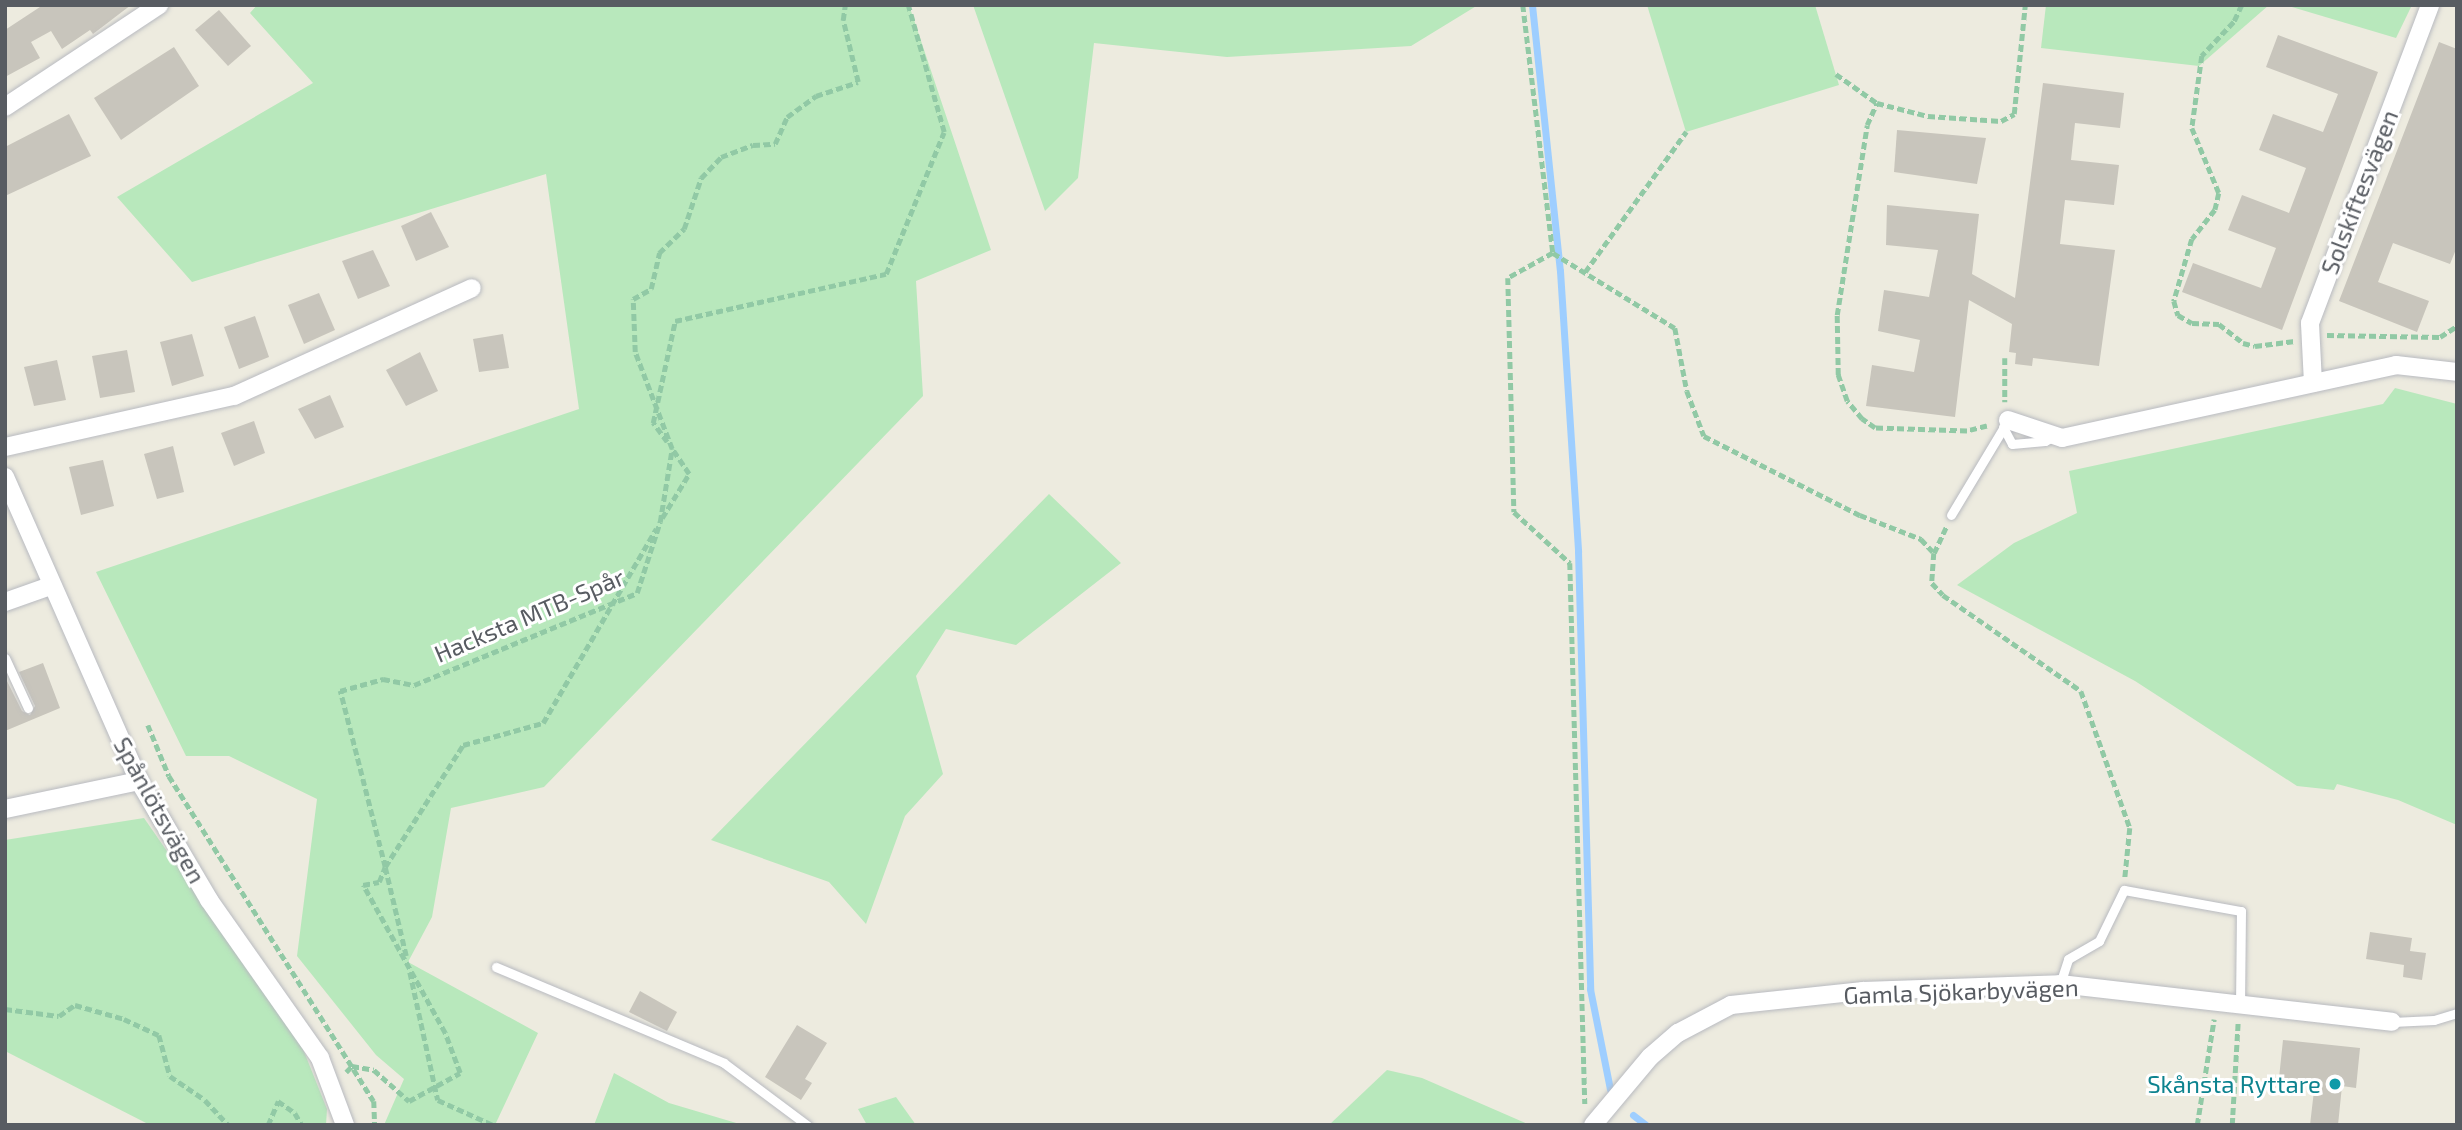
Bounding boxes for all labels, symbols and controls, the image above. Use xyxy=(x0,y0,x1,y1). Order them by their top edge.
street label: Solskiftesvägen xyxy=(2314,106,2404,278)
street label: Hacksta MTB-Spår xyxy=(430,562,628,668)
street label: Spånlötsvägen xyxy=(108,732,212,888)
street label: Gamla Sjökarbyvägen xyxy=(1843,973,2079,1009)
place label: Skånsta Ryttare xyxy=(2147,1070,2321,1098)
marker: Skånsta Ryttare xyxy=(2327,1076,2343,1092)

